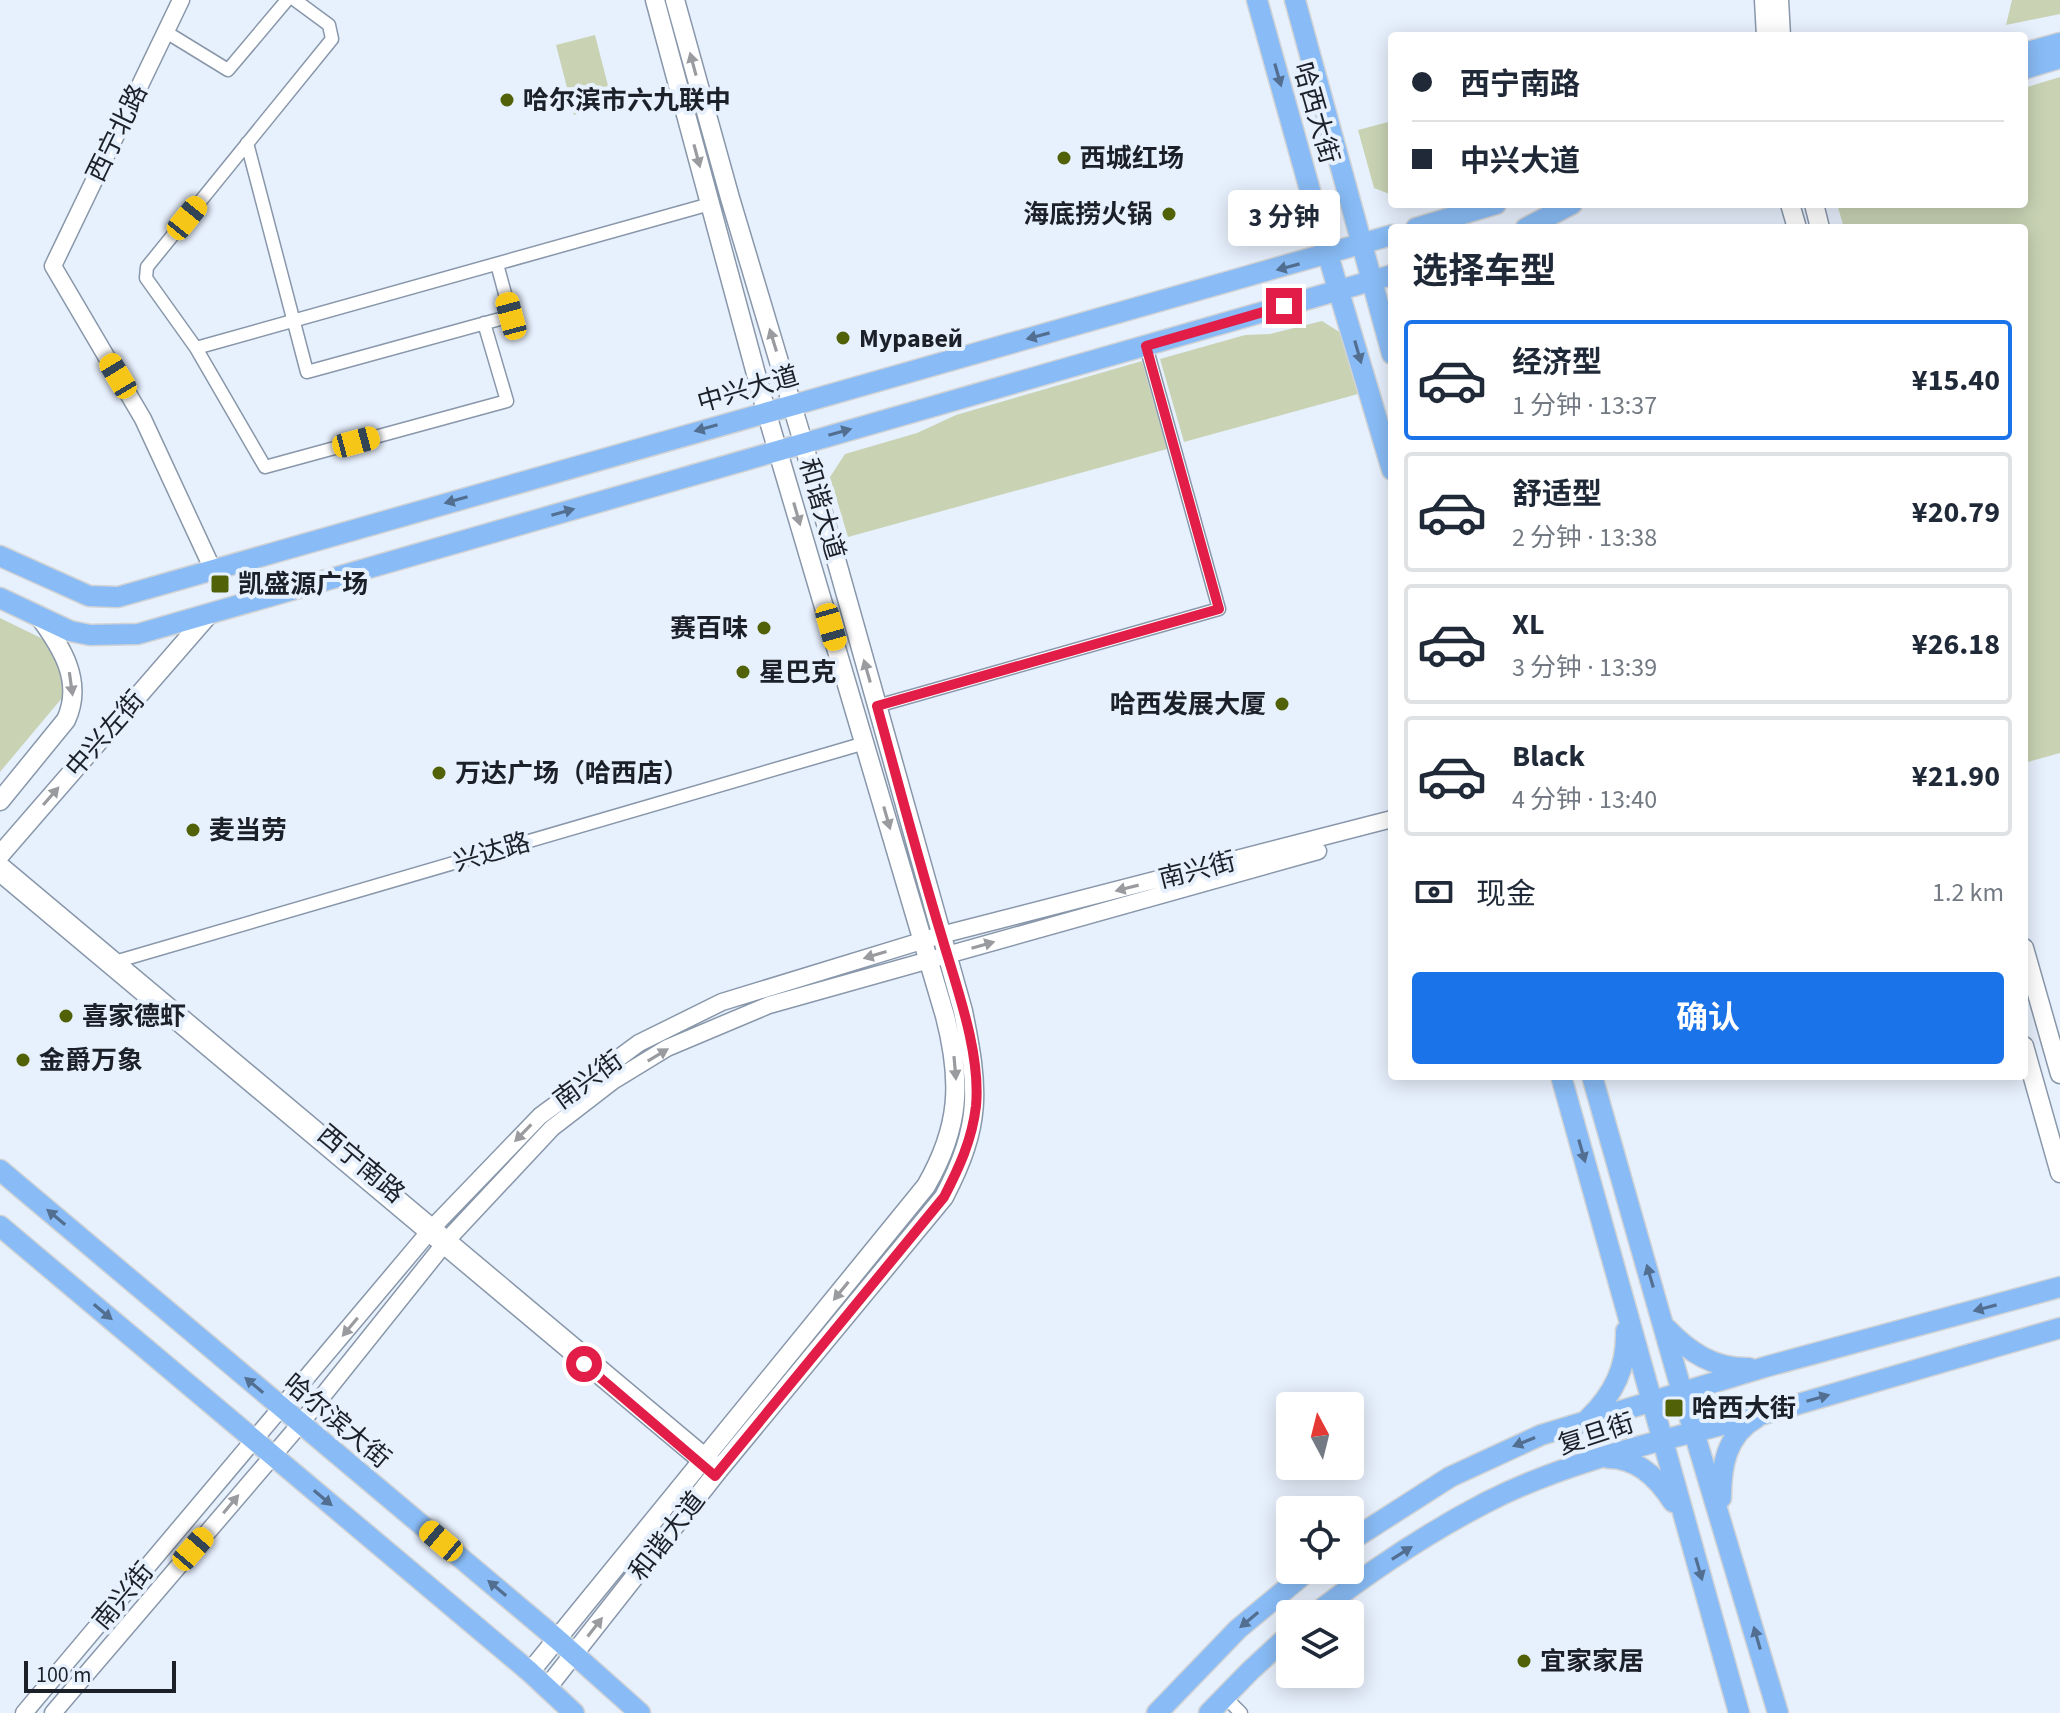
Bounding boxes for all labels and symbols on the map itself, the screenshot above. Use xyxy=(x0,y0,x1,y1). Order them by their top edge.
one-way arrow xyxy=(686,51,699,75)
street label: 哈西大街 xyxy=(1284,58,1348,168)
one-way arrow xyxy=(1272,64,1285,88)
street label: 西宁北路 xyxy=(78,78,156,188)
place label: 哈尔滨市六九联中 xyxy=(523,82,731,119)
marker: 哈尔滨市六九联中 xyxy=(498,91,516,109)
place label: 西城红场 xyxy=(1080,140,1184,177)
one-way arrow xyxy=(692,144,704,169)
marker: 西城红场 xyxy=(1055,149,1073,167)
callout: 3 分钟 xyxy=(1228,190,1340,246)
car xyxy=(163,192,211,244)
place label: 海底捞火锅 xyxy=(1023,196,1153,233)
marker: 海底捞火锅 xyxy=(1160,205,1178,223)
one-way arrow xyxy=(1276,261,1301,273)
route end xyxy=(1266,288,1302,324)
car xyxy=(493,290,529,342)
place label: Муравей xyxy=(859,320,963,357)
one-way arrow xyxy=(766,328,779,352)
marker: Муравей xyxy=(834,329,852,347)
one-way arrow xyxy=(1025,330,1050,342)
one-way arrow xyxy=(1352,340,1364,365)
car xyxy=(95,349,141,403)
street label: 中兴大道 xyxy=(693,357,803,421)
one-way arrow xyxy=(694,422,718,435)
car xyxy=(330,424,382,460)
one-way arrow xyxy=(828,425,852,438)
street label: 和谐大道 xyxy=(790,454,854,564)
one-way arrow xyxy=(444,494,468,507)
one-way arrow xyxy=(792,502,804,527)
one-way arrow xyxy=(552,505,576,518)
place label: 凯盛源广场 xyxy=(238,566,368,603)
marker: 凯盛源广场 xyxy=(209,573,231,595)
car xyxy=(813,601,849,653)
place label: 赛百味 xyxy=(670,610,748,647)
marker: 赛百味 xyxy=(755,619,773,637)
place label: 星巴克 xyxy=(759,654,837,691)
one-way arrow xyxy=(861,659,873,684)
marker: 星巴克 xyxy=(734,663,752,681)
one-way arrow xyxy=(65,672,78,697)
street label: 中兴左街 xyxy=(57,683,153,785)
place label: 哈西发展大厦 xyxy=(1110,686,1266,723)
marker: 哈西发展大厦 xyxy=(1273,695,1291,713)
place label: 万达广场（哈西店） xyxy=(455,755,689,792)
marker: 万达广场（哈西店） xyxy=(430,764,448,782)
one-way arrow xyxy=(42,786,59,806)
one-way arrow xyxy=(881,805,893,830)
place label: 麦当劳 xyxy=(209,812,287,849)
marker: 麦当劳 xyxy=(184,821,202,839)
street label: 兴达路 xyxy=(449,823,535,881)
street label: 南兴街 xyxy=(1155,843,1239,897)
one-way arrow xyxy=(1114,882,1139,895)
one-way arrow xyxy=(970,939,995,951)
one-way arrow xyxy=(863,949,887,962)
place label: 喜家德虾 xyxy=(82,998,186,1035)
marker: 喜家德虾 xyxy=(57,1007,75,1025)
place label: 金爵万象 xyxy=(39,1042,143,1079)
street label: 南兴街 xyxy=(546,1042,630,1118)
one-way arrow xyxy=(646,1048,669,1062)
marker: 金爵万象 xyxy=(14,1051,32,1069)
one-way arrow xyxy=(949,1056,962,1081)
street label: 西宁南路 xyxy=(309,1116,413,1212)
one-way arrow xyxy=(515,1123,533,1142)
one-way arrow xyxy=(1576,1140,1589,1164)
one-way arrow xyxy=(46,1209,66,1226)
one-way arrow xyxy=(1643,1264,1656,1288)
one-way arrow xyxy=(833,1281,850,1301)
one-way arrow xyxy=(1972,1302,1997,1314)
one-way arrow xyxy=(92,1303,112,1320)
one-way arrow xyxy=(342,1317,359,1337)
route start xyxy=(566,1346,602,1382)
street label: 哈尔滨大街 xyxy=(275,1365,399,1477)
one-way arrow xyxy=(245,1377,265,1394)
place label: 哈西大街 xyxy=(1692,1390,1796,1427)
one-way arrow xyxy=(1806,1391,1830,1404)
north arrow xyxy=(1276,1392,1364,1480)
marker: 哈西大街 xyxy=(1663,1397,1685,1419)
street label: 复旦街 xyxy=(1553,1404,1639,1464)
one-way arrow xyxy=(1512,1436,1536,1449)
street label: 和谐大道 xyxy=(620,1484,714,1588)
one-way arrow xyxy=(313,1489,333,1506)
one-way arrow xyxy=(222,1495,239,1515)
car xyxy=(415,1516,467,1566)
car xyxy=(168,1523,218,1575)
one-way arrow xyxy=(1391,1546,1413,1560)
street label: 南兴街 xyxy=(84,1554,162,1638)
one-way arrow xyxy=(1693,1557,1705,1582)
one-way arrow xyxy=(487,1580,507,1597)
one-way arrow xyxy=(1239,1611,1259,1628)
one-way arrow xyxy=(587,1617,603,1637)
one-way arrow xyxy=(1750,1626,1763,1650)
place label: 宜家家居 xyxy=(1540,1643,1644,1680)
marker: 宜家家居 xyxy=(1515,1652,1533,1670)
scale bar xyxy=(24,1657,176,1693)

